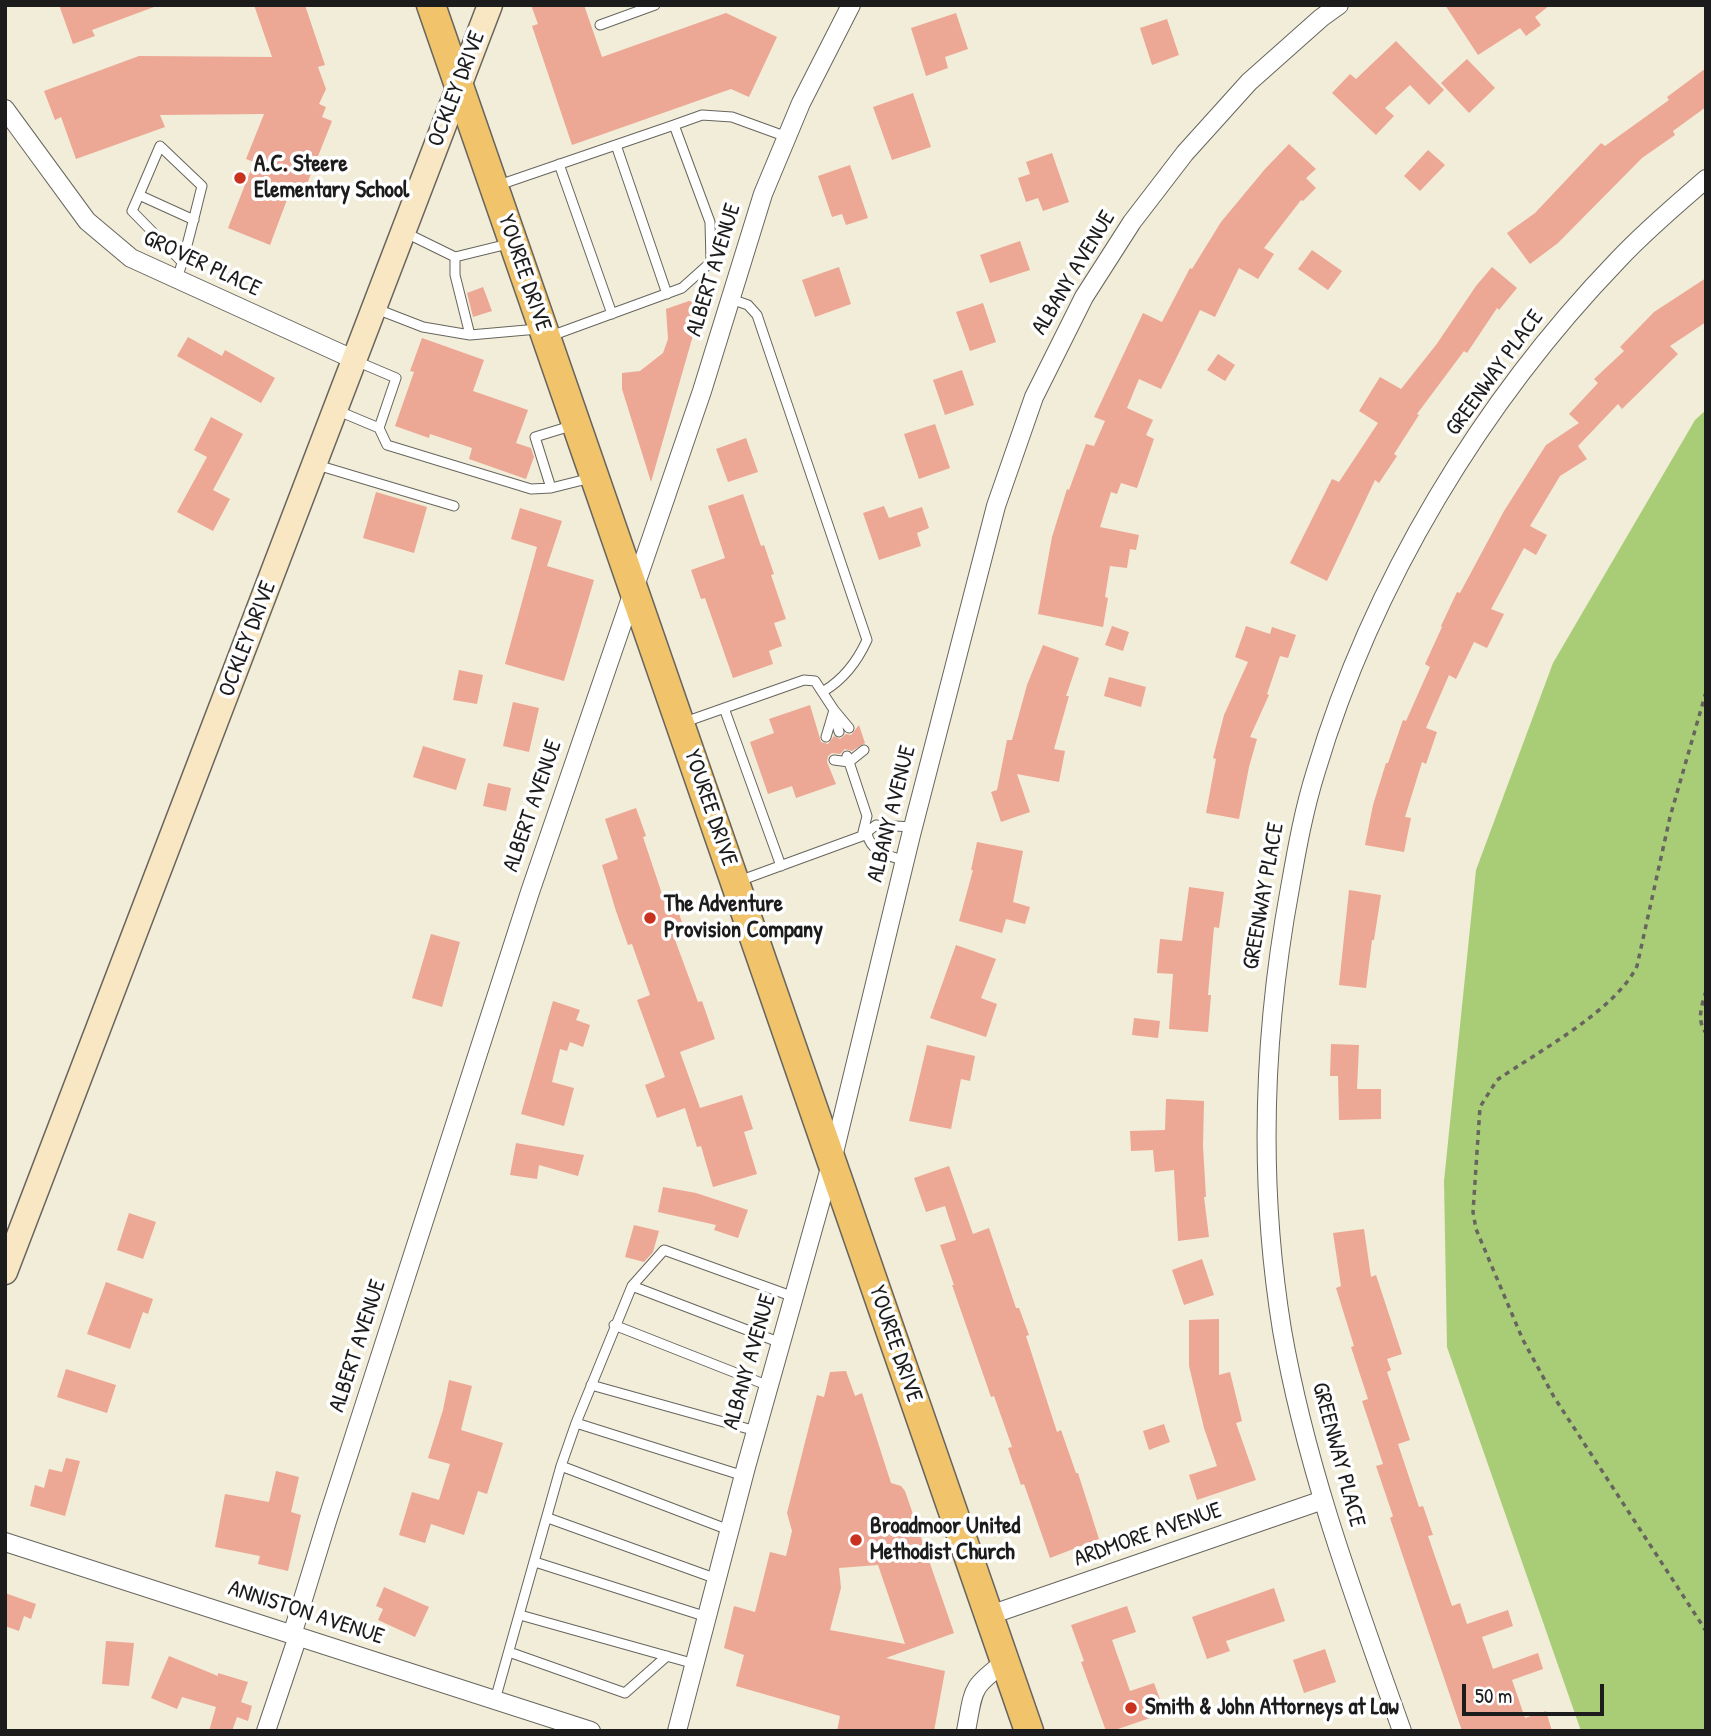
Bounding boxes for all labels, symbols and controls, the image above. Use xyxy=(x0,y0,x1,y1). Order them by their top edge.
street label: OCKLEY DRIVE xyxy=(422,27,492,151)
place label: A.C. Steere Elementary School xyxy=(254,151,409,205)
marker: A.C. Steere Elementary School xyxy=(232,170,248,186)
street label: ALBERT AVENUE xyxy=(681,200,747,340)
street label: ALBANY AVENUE xyxy=(1026,206,1122,340)
street label: YOUREE DRIVE xyxy=(491,211,557,335)
street label: GROVER PLACE xyxy=(139,225,265,303)
street label: GREENWAY PLACE xyxy=(1440,305,1550,441)
street label: OCKLEY DRIVE xyxy=(213,577,283,701)
street label: ALBERT AVENUE xyxy=(498,737,568,875)
street label: ALBANY AVENUE xyxy=(862,743,922,885)
street label: YOUREE DRIVE xyxy=(677,746,743,870)
street label: GREENWAY PLACE xyxy=(1238,820,1290,972)
place label: The Adventure Provision Company xyxy=(664,891,823,945)
marker: The Adventure Provision Company xyxy=(642,910,658,926)
street label: ALBERT AVENUE xyxy=(324,1276,392,1416)
street label: YOUREE DRIVE xyxy=(862,1282,928,1406)
street label: ALBANY AVENUE xyxy=(717,1291,783,1433)
street label: GREENWAY PLACE xyxy=(1305,1380,1371,1530)
street label: ARDMORE AVENUE xyxy=(1071,1497,1225,1573)
place label: Broadmoor United Methodist Church xyxy=(870,1513,1020,1567)
marker: Broadmoor United Methodist Church xyxy=(848,1532,864,1548)
street label: ANNISTON AVENUE xyxy=(225,1575,387,1651)
scale bar xyxy=(1466,1670,1608,1714)
text: 50 m xyxy=(1475,1681,1512,1710)
place label: Smith & John Attorneys at Law xyxy=(1145,1694,1399,1722)
marker: Smith & John Attorneys at Law xyxy=(1123,1700,1139,1716)

